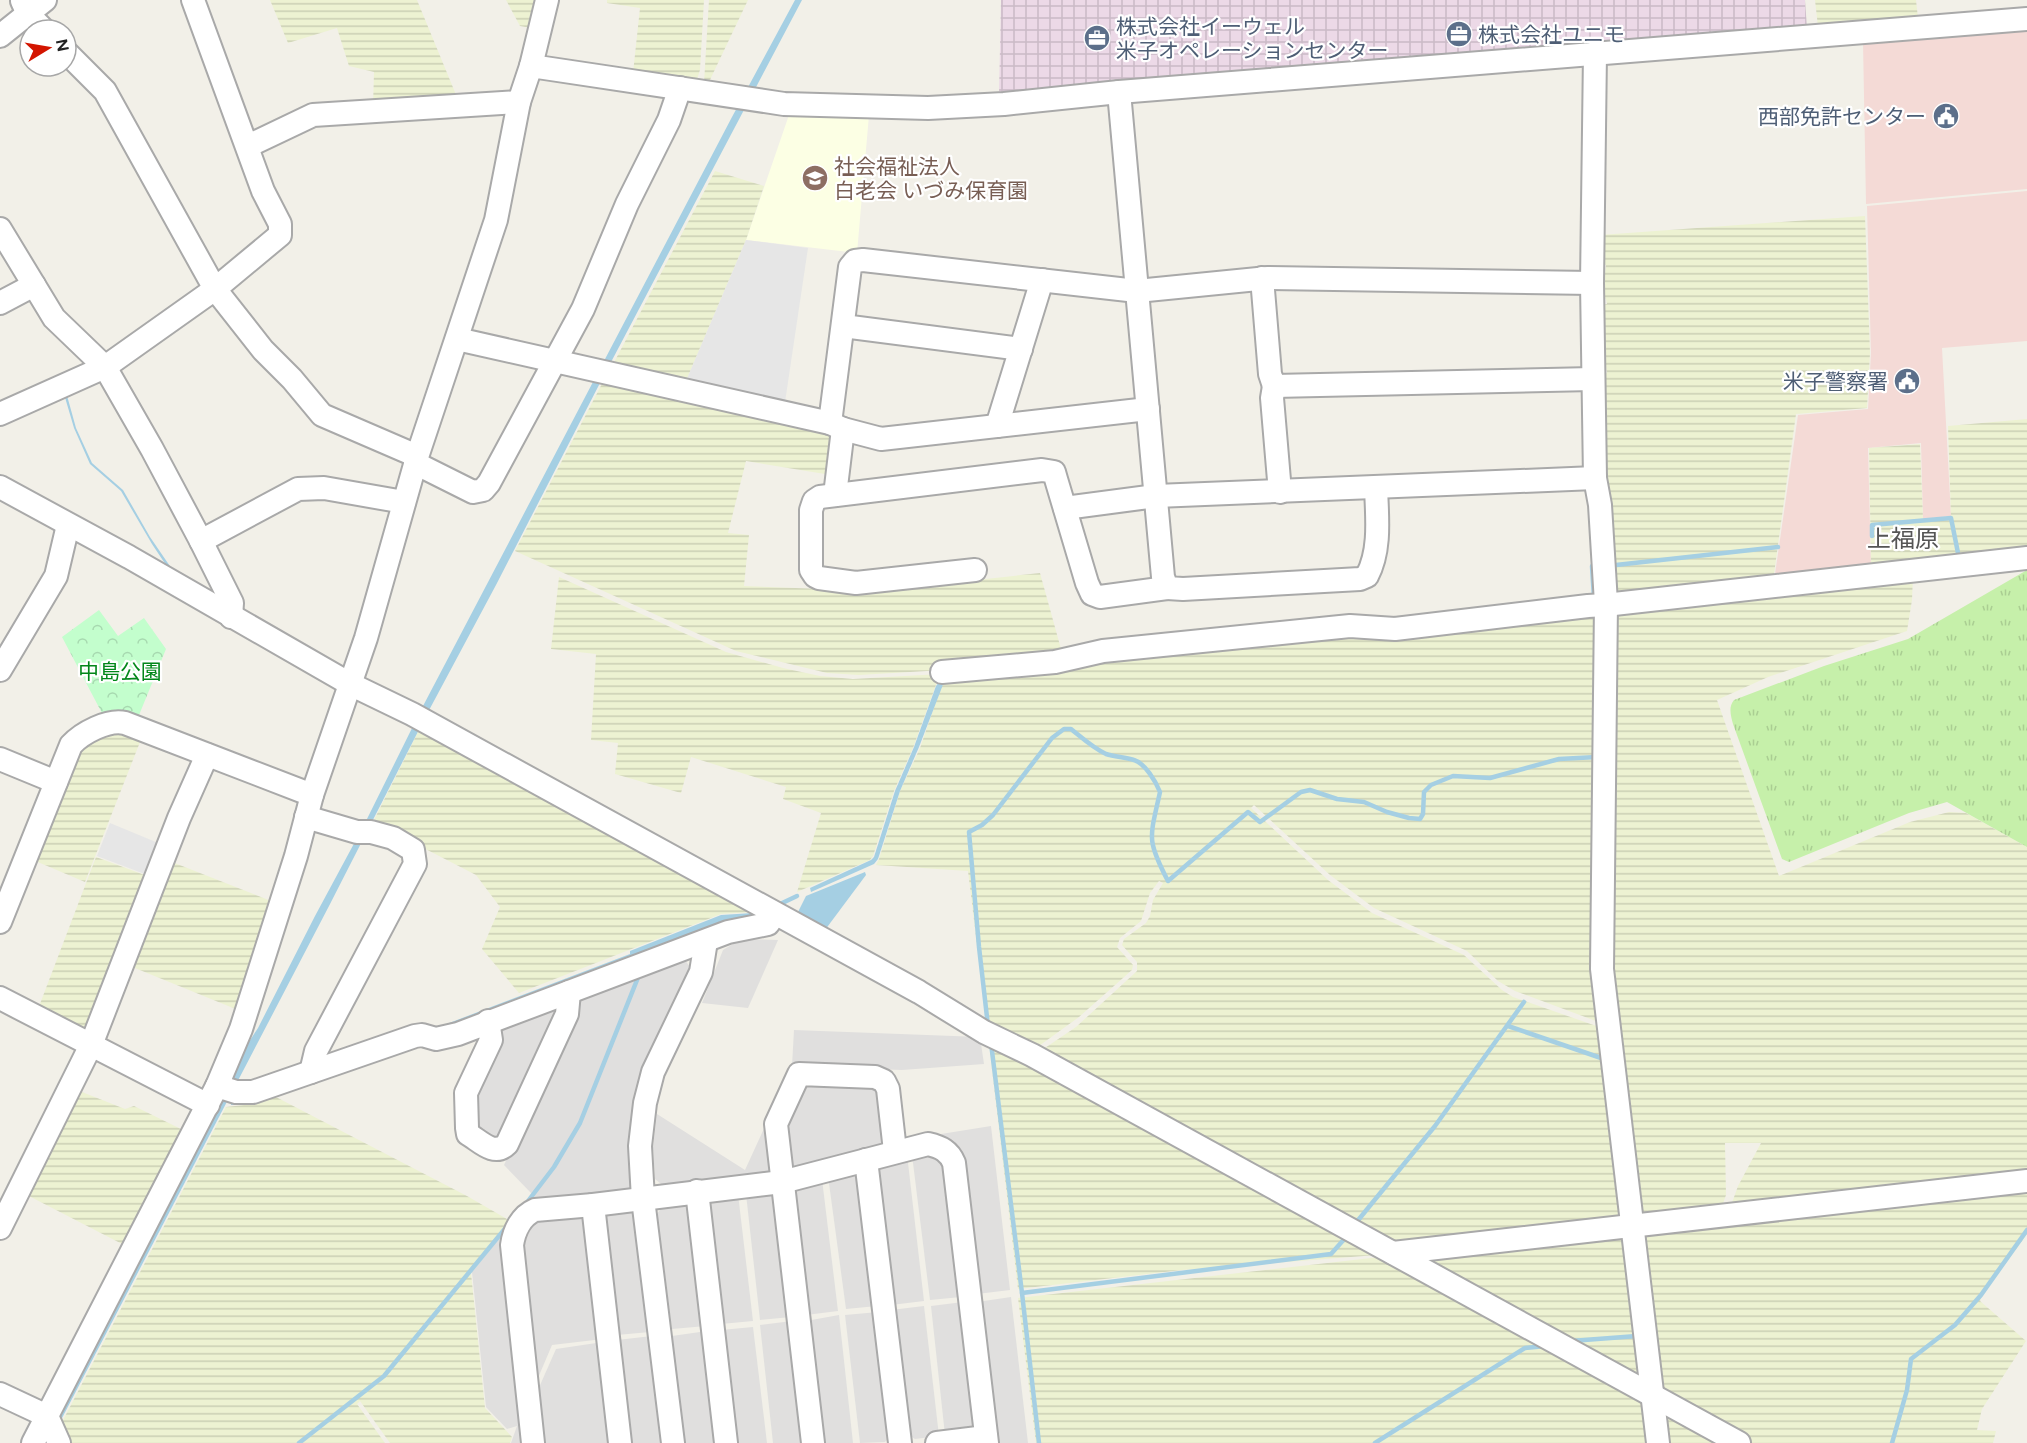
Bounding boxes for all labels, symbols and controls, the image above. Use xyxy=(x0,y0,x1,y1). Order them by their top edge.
place label: 株式会社イーウェル 米子オペレーションセンター xyxy=(1116,14,1389,63)
north arrow xyxy=(18,18,78,78)
office icon: 株式会社ユニモ xyxy=(1444,19,1474,49)
place label: 株式会社ユニモ xyxy=(1478,22,1625,47)
office icon: 株式会社イーウェル 米子オペレーションセンター xyxy=(1082,23,1112,53)
text: N xyxy=(52,37,73,53)
public building icon: 西部免許センター xyxy=(1931,101,1961,131)
place label: 西部免許センター xyxy=(1758,104,1926,129)
place label: 社会福祉法人 白老会 いづみ保育園 xyxy=(834,154,1028,203)
school or university icon: 社会福祉法人 白老会 いづみ保育園 xyxy=(800,163,830,193)
public building icon: 米子警察署 xyxy=(1892,366,1922,396)
place label: 米子警察署 xyxy=(1783,369,1888,394)
district label: 上福原 xyxy=(1867,524,1939,553)
park label: 中島公園 xyxy=(78,659,162,684)

